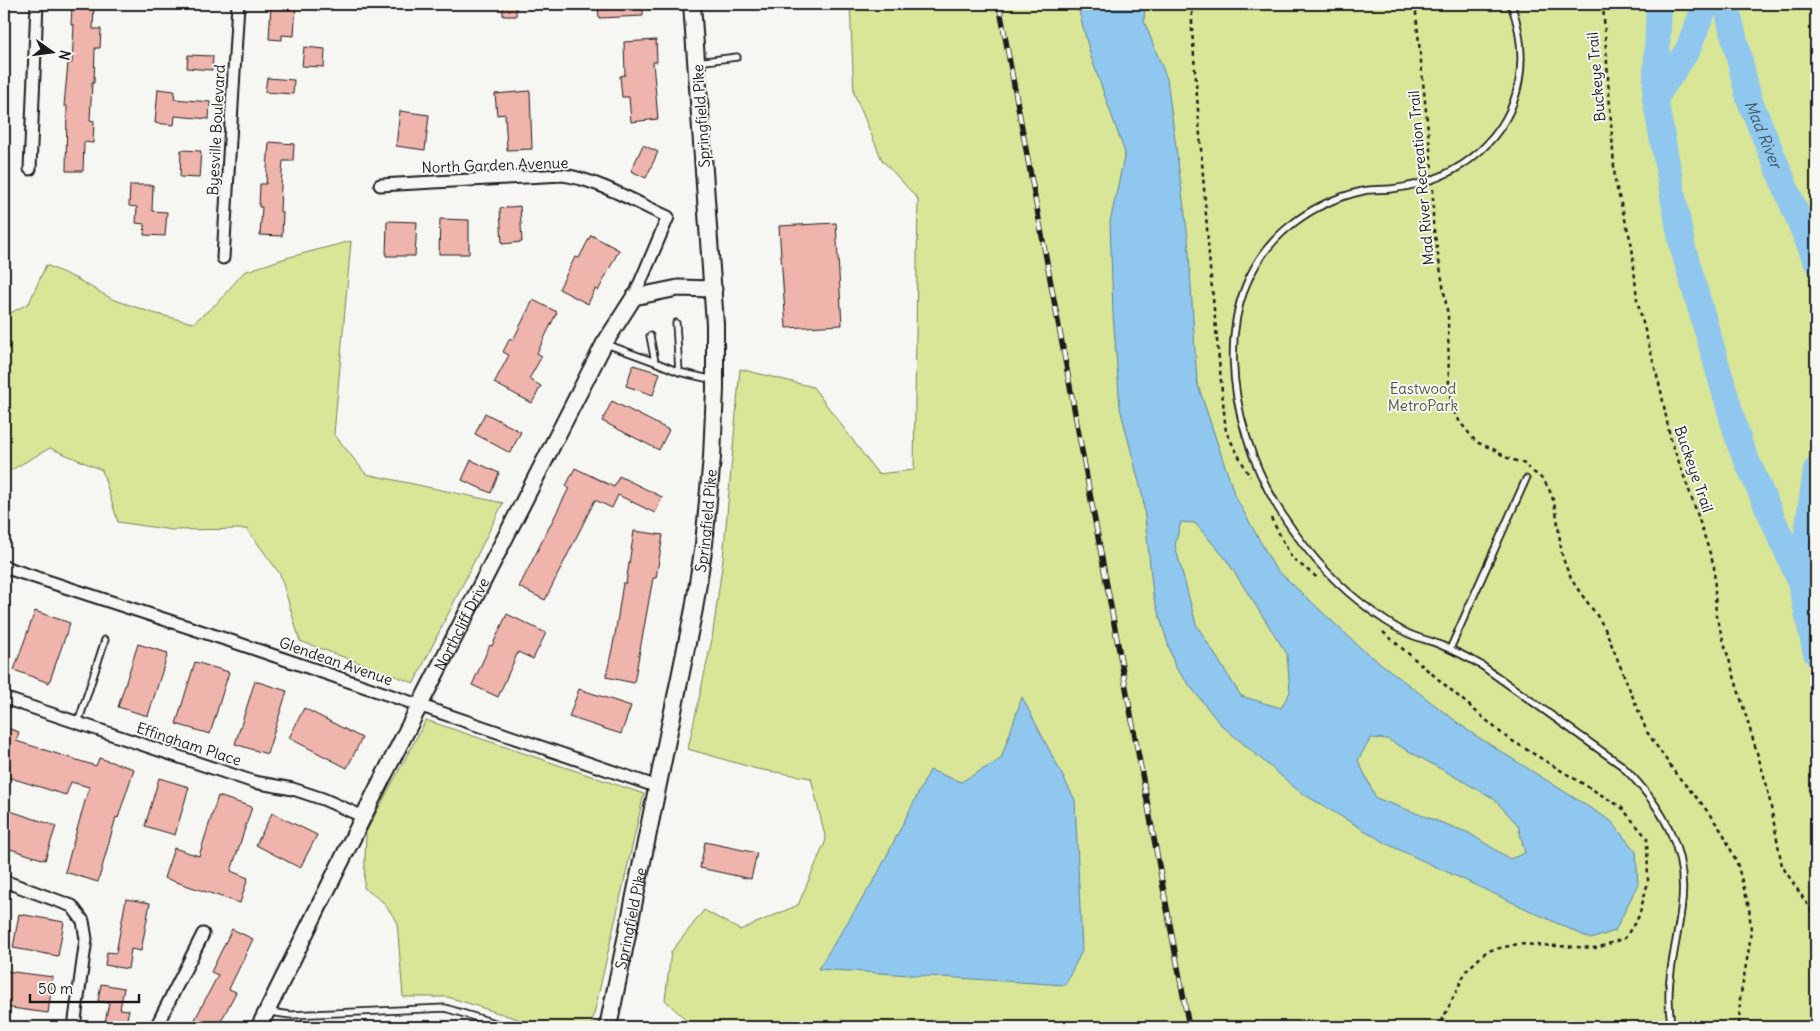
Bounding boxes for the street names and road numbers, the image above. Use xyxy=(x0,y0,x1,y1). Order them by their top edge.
street label: Buckeye Trail xyxy=(1583,31,1609,123)
street label: Byesville Boulevard xyxy=(203,64,229,196)
street label: Springfield Pike xyxy=(688,64,714,168)
street label: Mad River Recreation Trail xyxy=(1404,90,1438,266)
street label: North Garden Avenue xyxy=(421,153,569,177)
street label: Buckeye Trail xyxy=(1670,423,1718,515)
street label: Springfield Pike xyxy=(690,468,720,573)
street label: Northcliff Drive xyxy=(430,574,493,674)
street label: Glendean Avenue xyxy=(277,633,395,689)
street label: Effingham Place xyxy=(134,718,244,770)
street label: Springfield Pike xyxy=(611,866,650,971)

